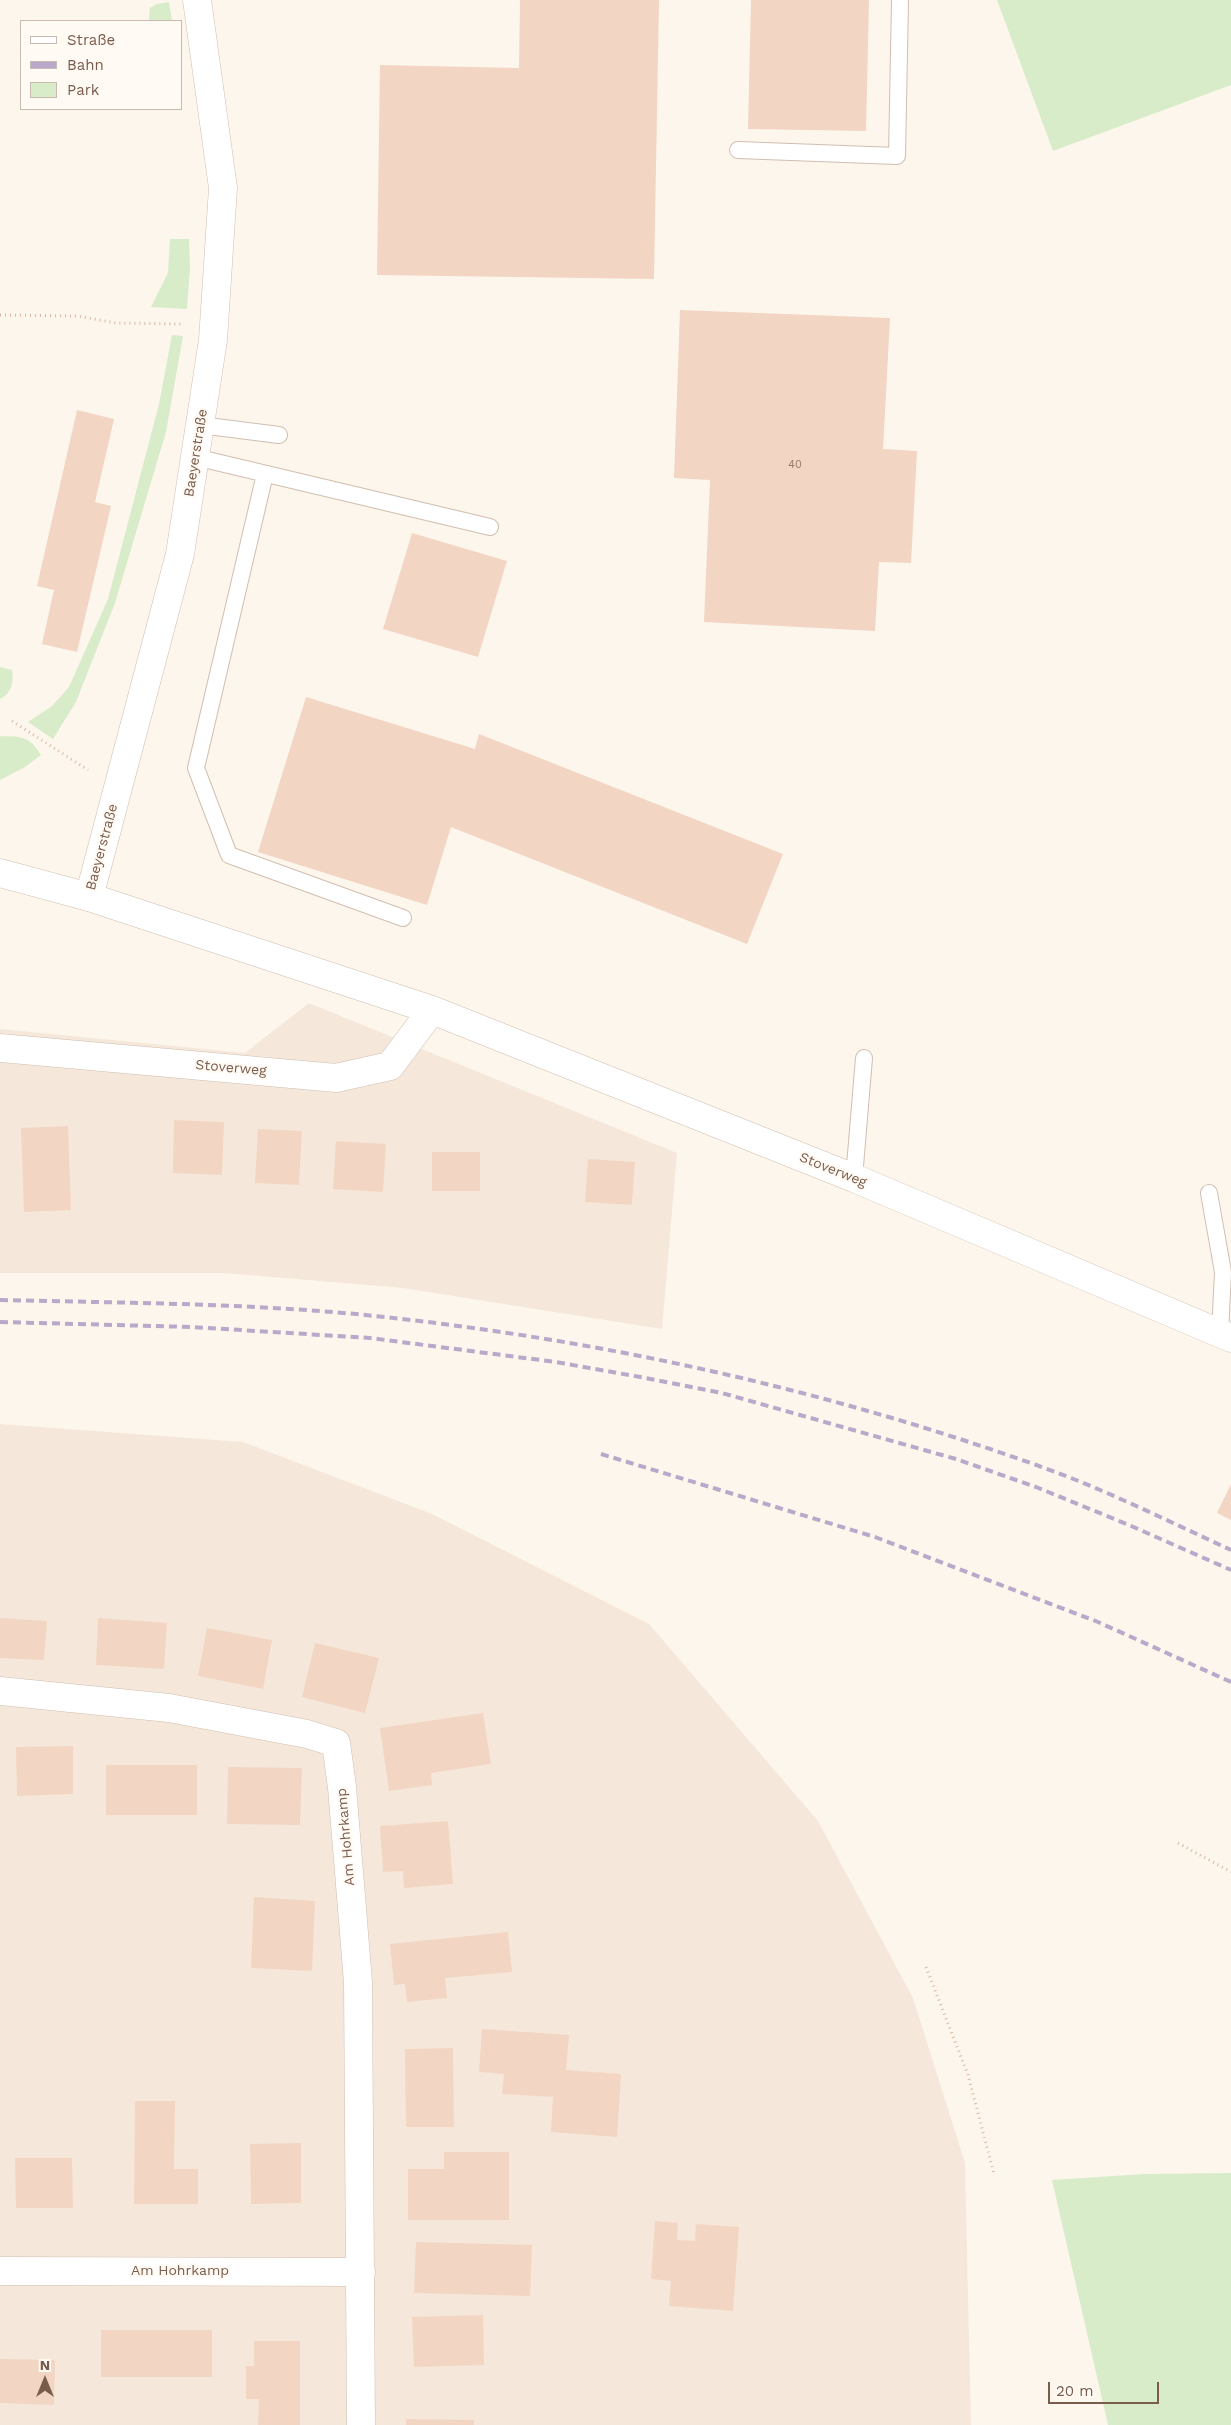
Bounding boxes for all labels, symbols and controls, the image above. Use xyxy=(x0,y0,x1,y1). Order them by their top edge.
legend xyxy=(20,20,182,110)
text: Straße xyxy=(67,31,115,49)
text: Bahn xyxy=(67,56,104,74)
text: Park xyxy=(67,81,99,99)
street label: Baeyerstraße xyxy=(181,408,211,498)
house number: 40 xyxy=(788,458,802,472)
street label: Baeyerstraße xyxy=(82,802,122,892)
street label: Stoverweg xyxy=(195,1057,267,1079)
street label: Stoverweg xyxy=(797,1149,869,1191)
street label: Am Hohrkamp xyxy=(333,1787,359,1887)
street label: Am Hohrkamp xyxy=(131,2263,229,2279)
north arrow xyxy=(20,2355,70,2405)
text: N xyxy=(40,2357,50,2373)
scale bar xyxy=(1051,2372,1162,2404)
text: 20 m xyxy=(1056,2382,1094,2400)

